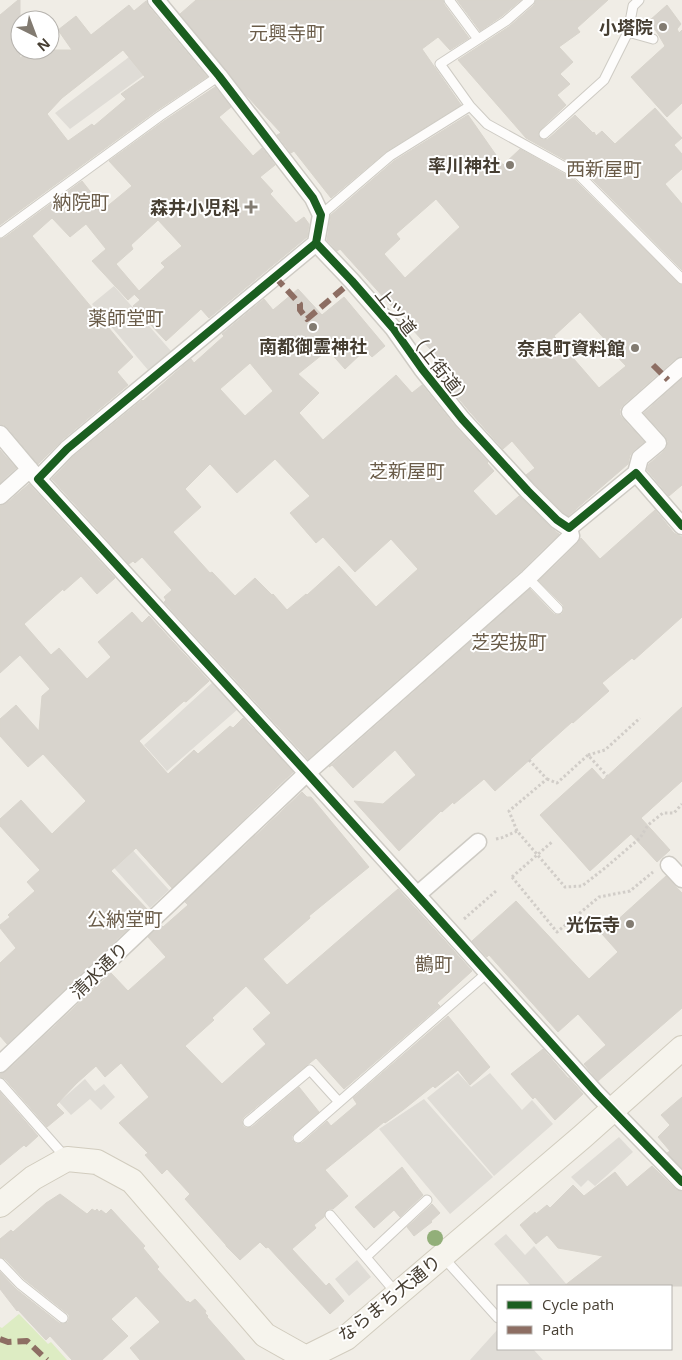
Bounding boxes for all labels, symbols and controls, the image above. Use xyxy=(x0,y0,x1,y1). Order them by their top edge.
north arrow xyxy=(10,10,60,60)
place label: 小塔院 xyxy=(599,15,653,39)
district label: 元興寺町 xyxy=(249,20,325,46)
marker: 小塔院 xyxy=(657,21,669,33)
text: N xyxy=(33,34,55,56)
place label: 率川神社 xyxy=(428,153,500,177)
district label: 西新屋町 xyxy=(566,156,642,182)
marker: 率川神社 xyxy=(504,159,516,171)
district label: 納院町 xyxy=(52,189,110,215)
place label: 森井小児科 xyxy=(150,195,240,219)
marker: 森井小児科 xyxy=(244,200,258,214)
street label: 上ツ道（上街道） xyxy=(370,283,478,411)
district label: 薬師堂町 xyxy=(88,305,164,331)
marker: 南都御霊神社 xyxy=(307,321,319,333)
place label: 南都御霊神社 xyxy=(259,334,367,358)
place label: 奈良町資料館 xyxy=(517,336,625,360)
marker: 奈良町資料館 xyxy=(629,342,641,354)
district label: 芝新屋町 xyxy=(369,458,445,484)
district label: 芝突抜町 xyxy=(471,629,547,655)
district label: 公納堂町 xyxy=(87,906,163,932)
place label: 光伝寺 xyxy=(566,912,620,936)
marker: 光伝寺 xyxy=(624,918,636,930)
street label: 清水通り xyxy=(65,936,133,1004)
district label: 鵲町 xyxy=(415,951,453,977)
street label: ならまち大通り xyxy=(332,1249,446,1347)
legend xyxy=(497,1285,672,1350)
text: Cycle path xyxy=(542,1294,614,1314)
text: Path xyxy=(542,1319,574,1339)

